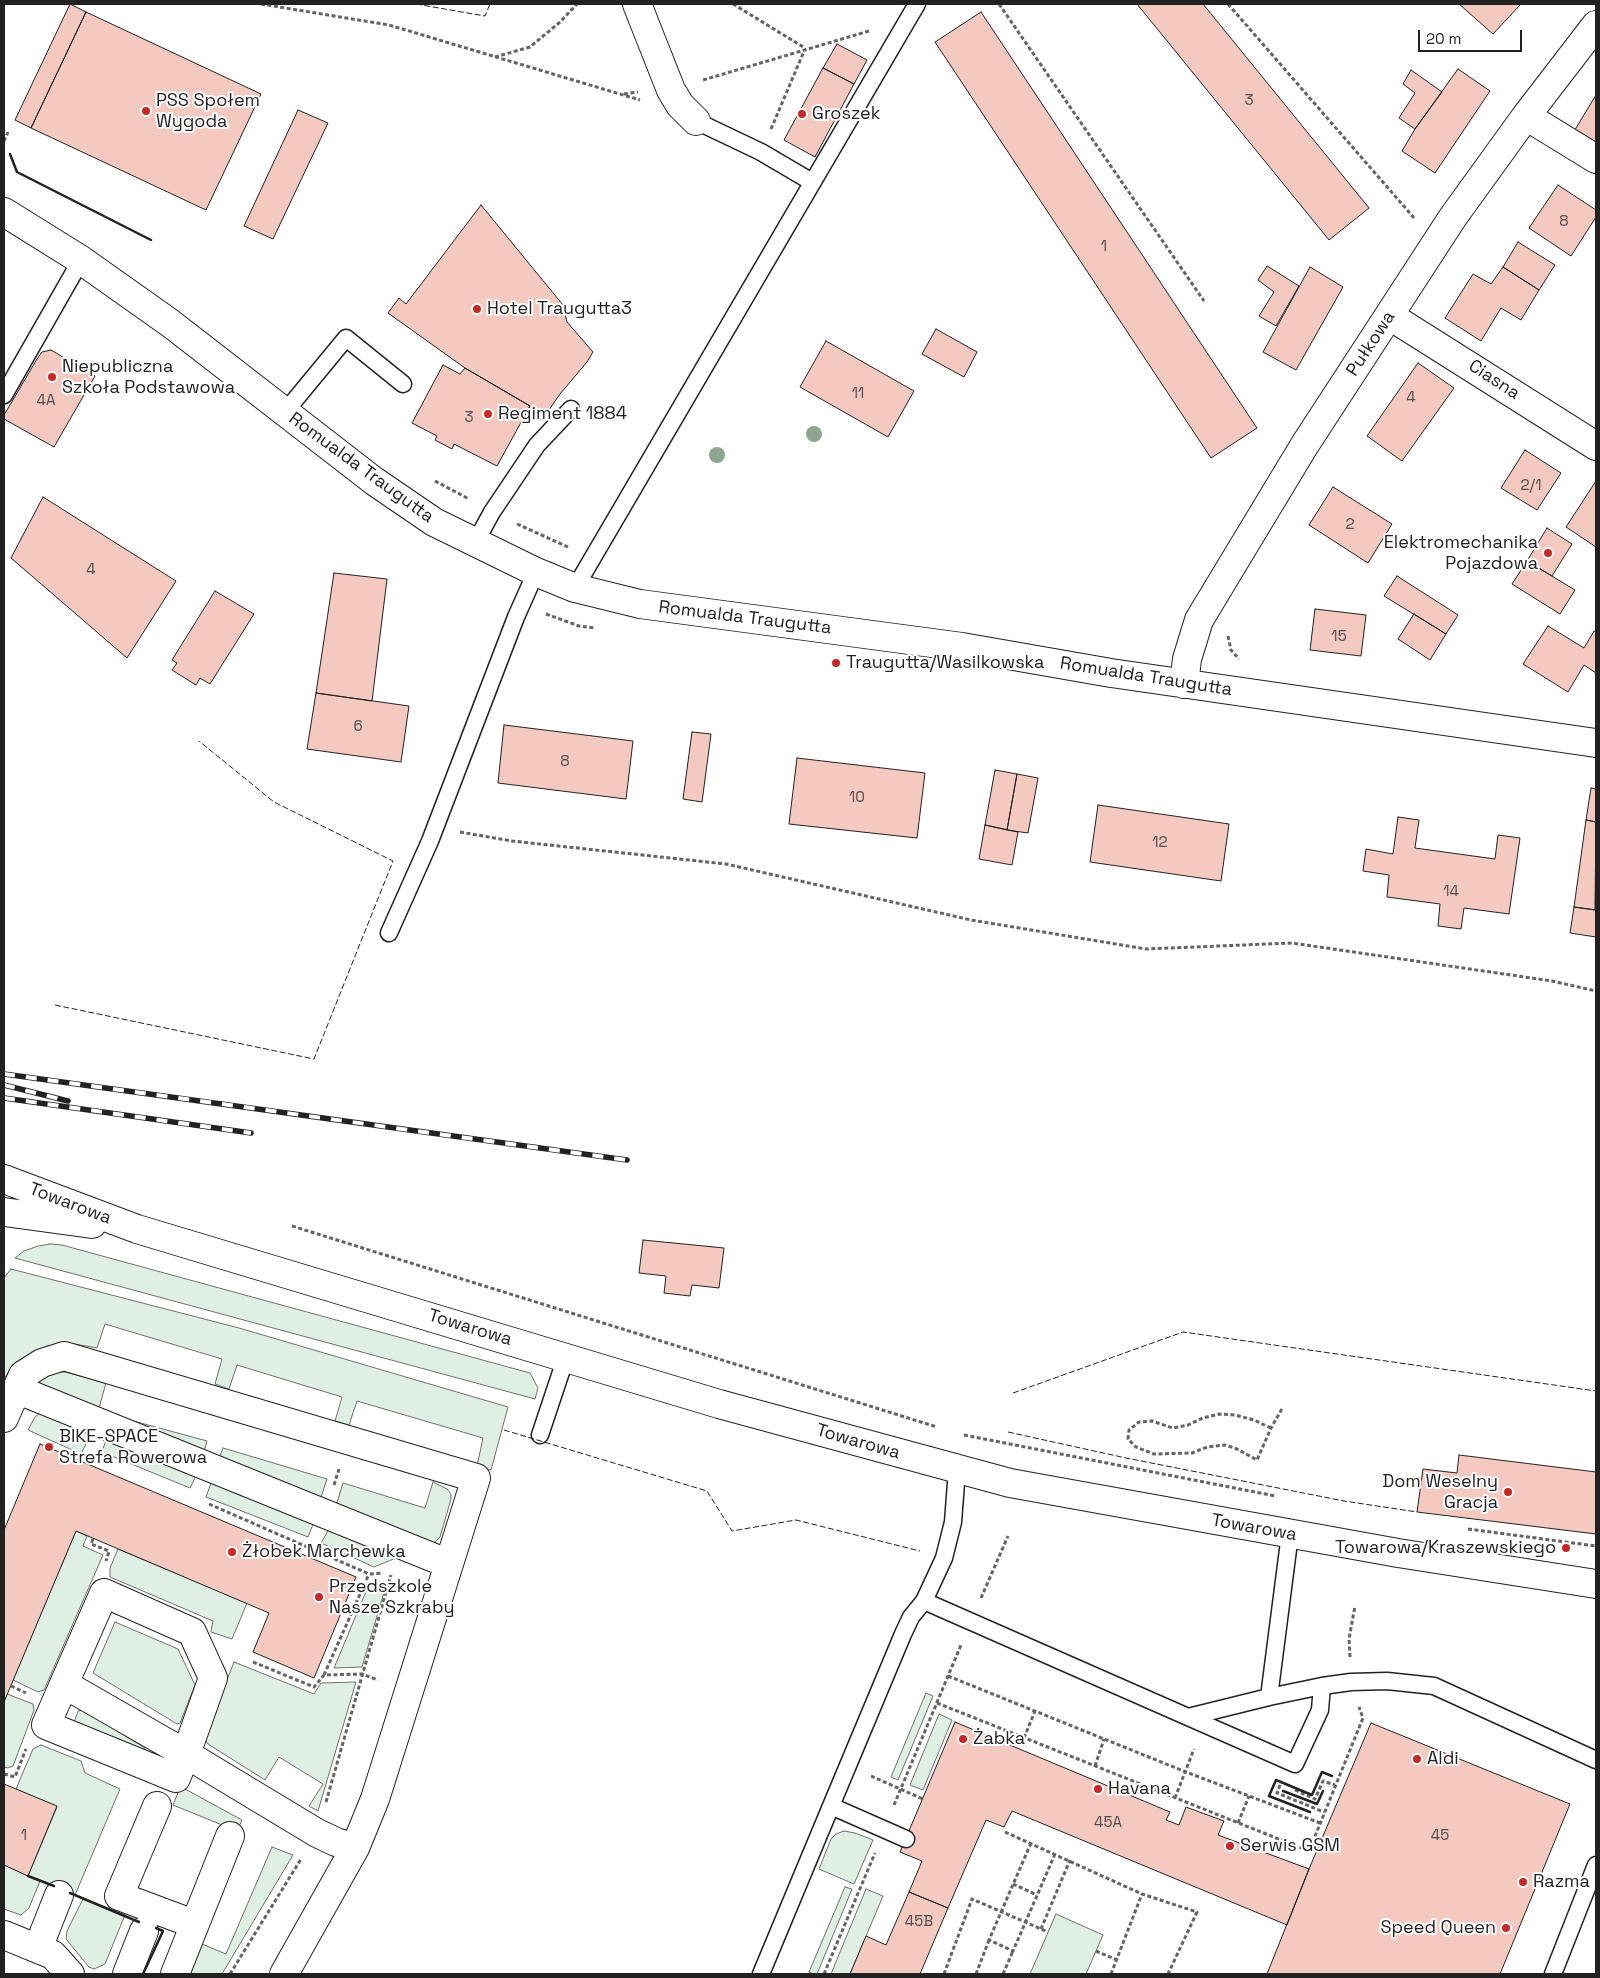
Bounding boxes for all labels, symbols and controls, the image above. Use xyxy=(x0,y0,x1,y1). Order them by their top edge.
scale bar xyxy=(1420,20,1524,52)
text: 20 m xyxy=(1426,29,1461,48)
place label: PSS Społem Wygoda xyxy=(156,90,260,132)
house number: 3 xyxy=(1244,92,1254,110)
place label: Groszek xyxy=(812,103,880,125)
marker: PSS Społem Wygoda xyxy=(140,105,152,117)
marker: Groszek xyxy=(796,108,808,120)
house number: 8 xyxy=(1559,213,1569,231)
house number: 1 xyxy=(1101,238,1107,256)
place label: Hotel Traugutta3 xyxy=(487,298,632,320)
marker: Hotel Traugutta3 xyxy=(471,303,483,315)
street label: Pułkowa xyxy=(1342,307,1400,381)
street label: Ciasna xyxy=(1464,355,1524,405)
place label: Niepubliczna Szkoła Podstawowa xyxy=(62,356,235,398)
marker: Niepubliczna Szkoła Podstawowa xyxy=(46,371,58,383)
house number: 11 xyxy=(852,385,864,403)
house number: 4 xyxy=(1406,389,1416,407)
house number: 4A xyxy=(37,392,55,410)
place label: Regiment 1884 xyxy=(498,403,627,425)
street label: Romualda Traugutta xyxy=(284,408,438,528)
marker: Regiment 1884 xyxy=(482,408,494,420)
house number: 3 xyxy=(464,409,474,427)
house number: 2/1 xyxy=(1521,477,1541,495)
house number: 2 xyxy=(1345,516,1355,534)
place label: Elektromechanika Pojazdowa xyxy=(1384,532,1538,574)
marker: Elektromechanika Pojazdowa xyxy=(1542,547,1554,559)
house number: 4 xyxy=(86,561,96,579)
street label: Romualda Traugutta xyxy=(657,597,833,639)
house number: 15 xyxy=(1331,628,1347,646)
place label: Traugutta/Wasilkowska xyxy=(846,652,1044,674)
street label: Romualda Traugutta xyxy=(1058,653,1234,701)
marker: Traugutta/Wasilkowska xyxy=(830,657,842,669)
house number: 6 xyxy=(353,718,363,736)
house number: 8 xyxy=(560,753,570,771)
house number: 10 xyxy=(849,789,865,807)
house number: 12 xyxy=(1152,834,1168,852)
house number: 14 xyxy=(1443,883,1459,901)
street label: Towarowa xyxy=(26,1178,114,1230)
street label: Towarowa xyxy=(426,1305,514,1351)
street label: Towarowa xyxy=(814,1420,902,1464)
place label: BIKE-SPACE Strefa Rowerowa xyxy=(59,1426,207,1468)
marker: BIKE-SPACE Strefa Rowerowa xyxy=(43,1441,55,1453)
place label: Dom Weselny Gracja xyxy=(1382,1471,1498,1514)
marker: Dom Weselny Gracja xyxy=(1502,1486,1514,1498)
street label: Towarowa xyxy=(1210,1510,1298,1546)
place label: Towarowa/Kraszewskiego xyxy=(1335,1537,1556,1559)
place label: Żłobek Marchewka xyxy=(242,1541,406,1563)
marker: Towarowa/Kraszewskiego xyxy=(1560,1542,1572,1554)
marker: Żłobek Marchewka xyxy=(226,1546,238,1558)
place label: Przedszkole Nasze Szkraby xyxy=(329,1576,455,1618)
marker: Przedszkole Nasze Szkraby xyxy=(313,1591,325,1603)
place label: Żabka xyxy=(973,1728,1025,1750)
marker: Żabka xyxy=(957,1733,969,1745)
place label: Aldi xyxy=(1427,1748,1459,1770)
marker: Aldi xyxy=(1411,1753,1423,1765)
place label: Havana xyxy=(1108,1778,1171,1800)
marker: Havana xyxy=(1092,1783,1104,1795)
house number: 45A xyxy=(1094,1814,1122,1832)
house number: 1 xyxy=(21,1827,27,1845)
house number: 45 xyxy=(1431,1827,1449,1845)
place label: Serwis GSM xyxy=(1240,1835,1340,1857)
marker: Serwis GSM xyxy=(1224,1840,1236,1852)
place label: Razma xyxy=(1533,1871,1590,1893)
marker: Razma xyxy=(1517,1876,1529,1888)
house number: 45B xyxy=(905,1913,933,1931)
place label: Speed Queen xyxy=(1380,1917,1496,1939)
marker: Speed Queen xyxy=(1500,1922,1512,1934)

